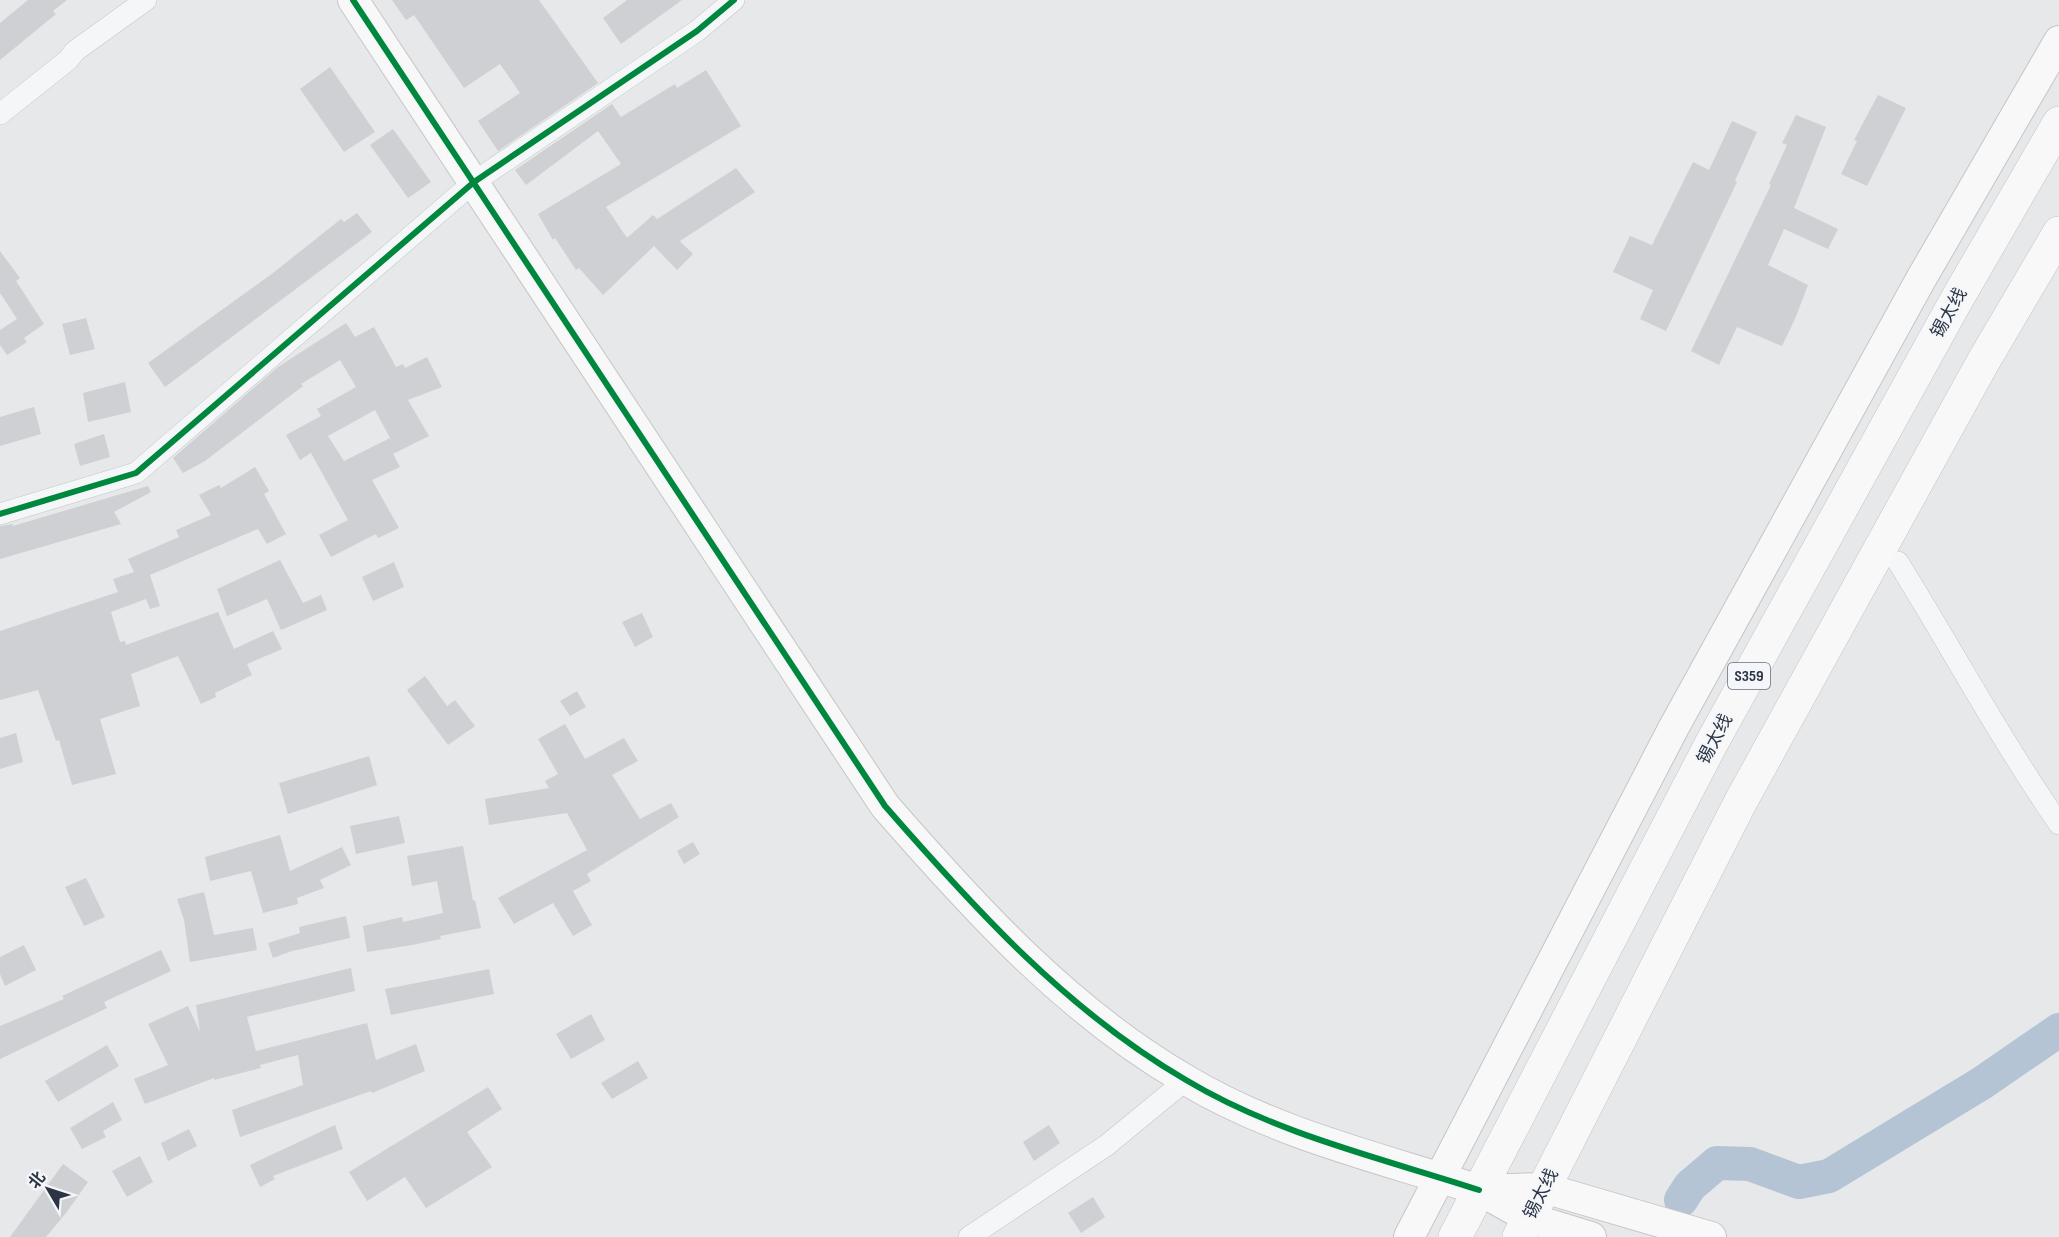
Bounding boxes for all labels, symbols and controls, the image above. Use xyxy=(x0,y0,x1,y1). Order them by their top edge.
street label: 锡太线 xyxy=(1927,284,1971,342)
road number: S359 xyxy=(1728,663,1770,689)
street label: 锡太线 xyxy=(1693,710,1737,768)
north arrow xyxy=(18,1159,78,1219)
street label: 锡太线 xyxy=(1519,1165,1563,1223)
text: 北 xyxy=(25,1168,50,1193)

